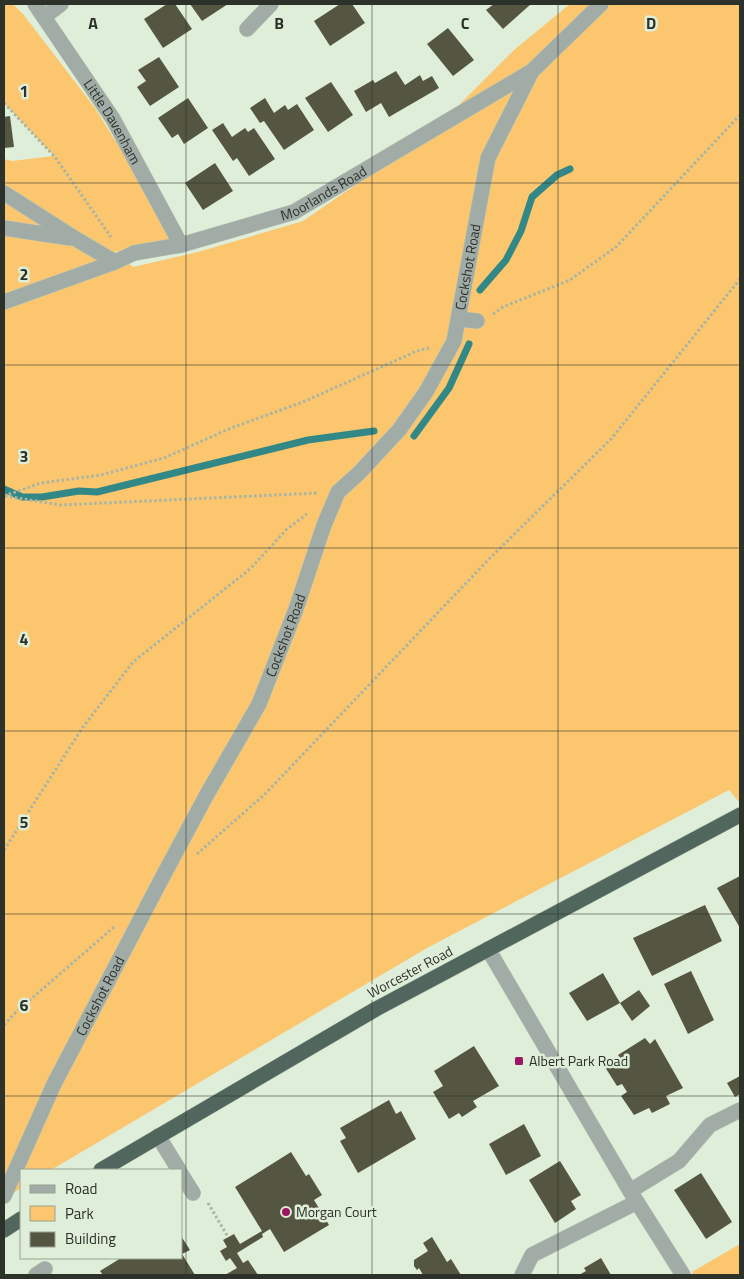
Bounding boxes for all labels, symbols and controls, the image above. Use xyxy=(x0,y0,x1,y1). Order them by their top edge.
text: A xyxy=(88,11,98,35)
text: B xyxy=(274,11,284,35)
text: C xyxy=(461,11,470,35)
text: D xyxy=(646,11,656,35)
street label: Little Davenham xyxy=(79,75,147,168)
text: 1 xyxy=(20,79,28,103)
street label: Moorlands Road xyxy=(278,160,370,225)
street label: Cockshot Road xyxy=(449,222,486,312)
text: 2 xyxy=(20,262,28,286)
text: 3 xyxy=(20,444,28,468)
street label: Cockshot Road xyxy=(260,591,310,680)
text: 4 xyxy=(20,627,29,651)
text: 5 xyxy=(20,810,29,834)
street label: Worcester Road xyxy=(363,940,456,1003)
street label: Cockshot Road xyxy=(70,952,129,1039)
text: 6 xyxy=(20,993,29,1017)
place label: Albert Park Road xyxy=(529,1050,628,1071)
marker: Albert Park Road xyxy=(513,1055,525,1067)
legend xyxy=(20,1169,182,1259)
text: Road xyxy=(65,1177,97,1200)
place label: Morgan Court xyxy=(296,1201,377,1222)
text: Park xyxy=(65,1202,94,1225)
marker: Morgan Court xyxy=(280,1206,292,1218)
text: Building xyxy=(65,1227,116,1250)

